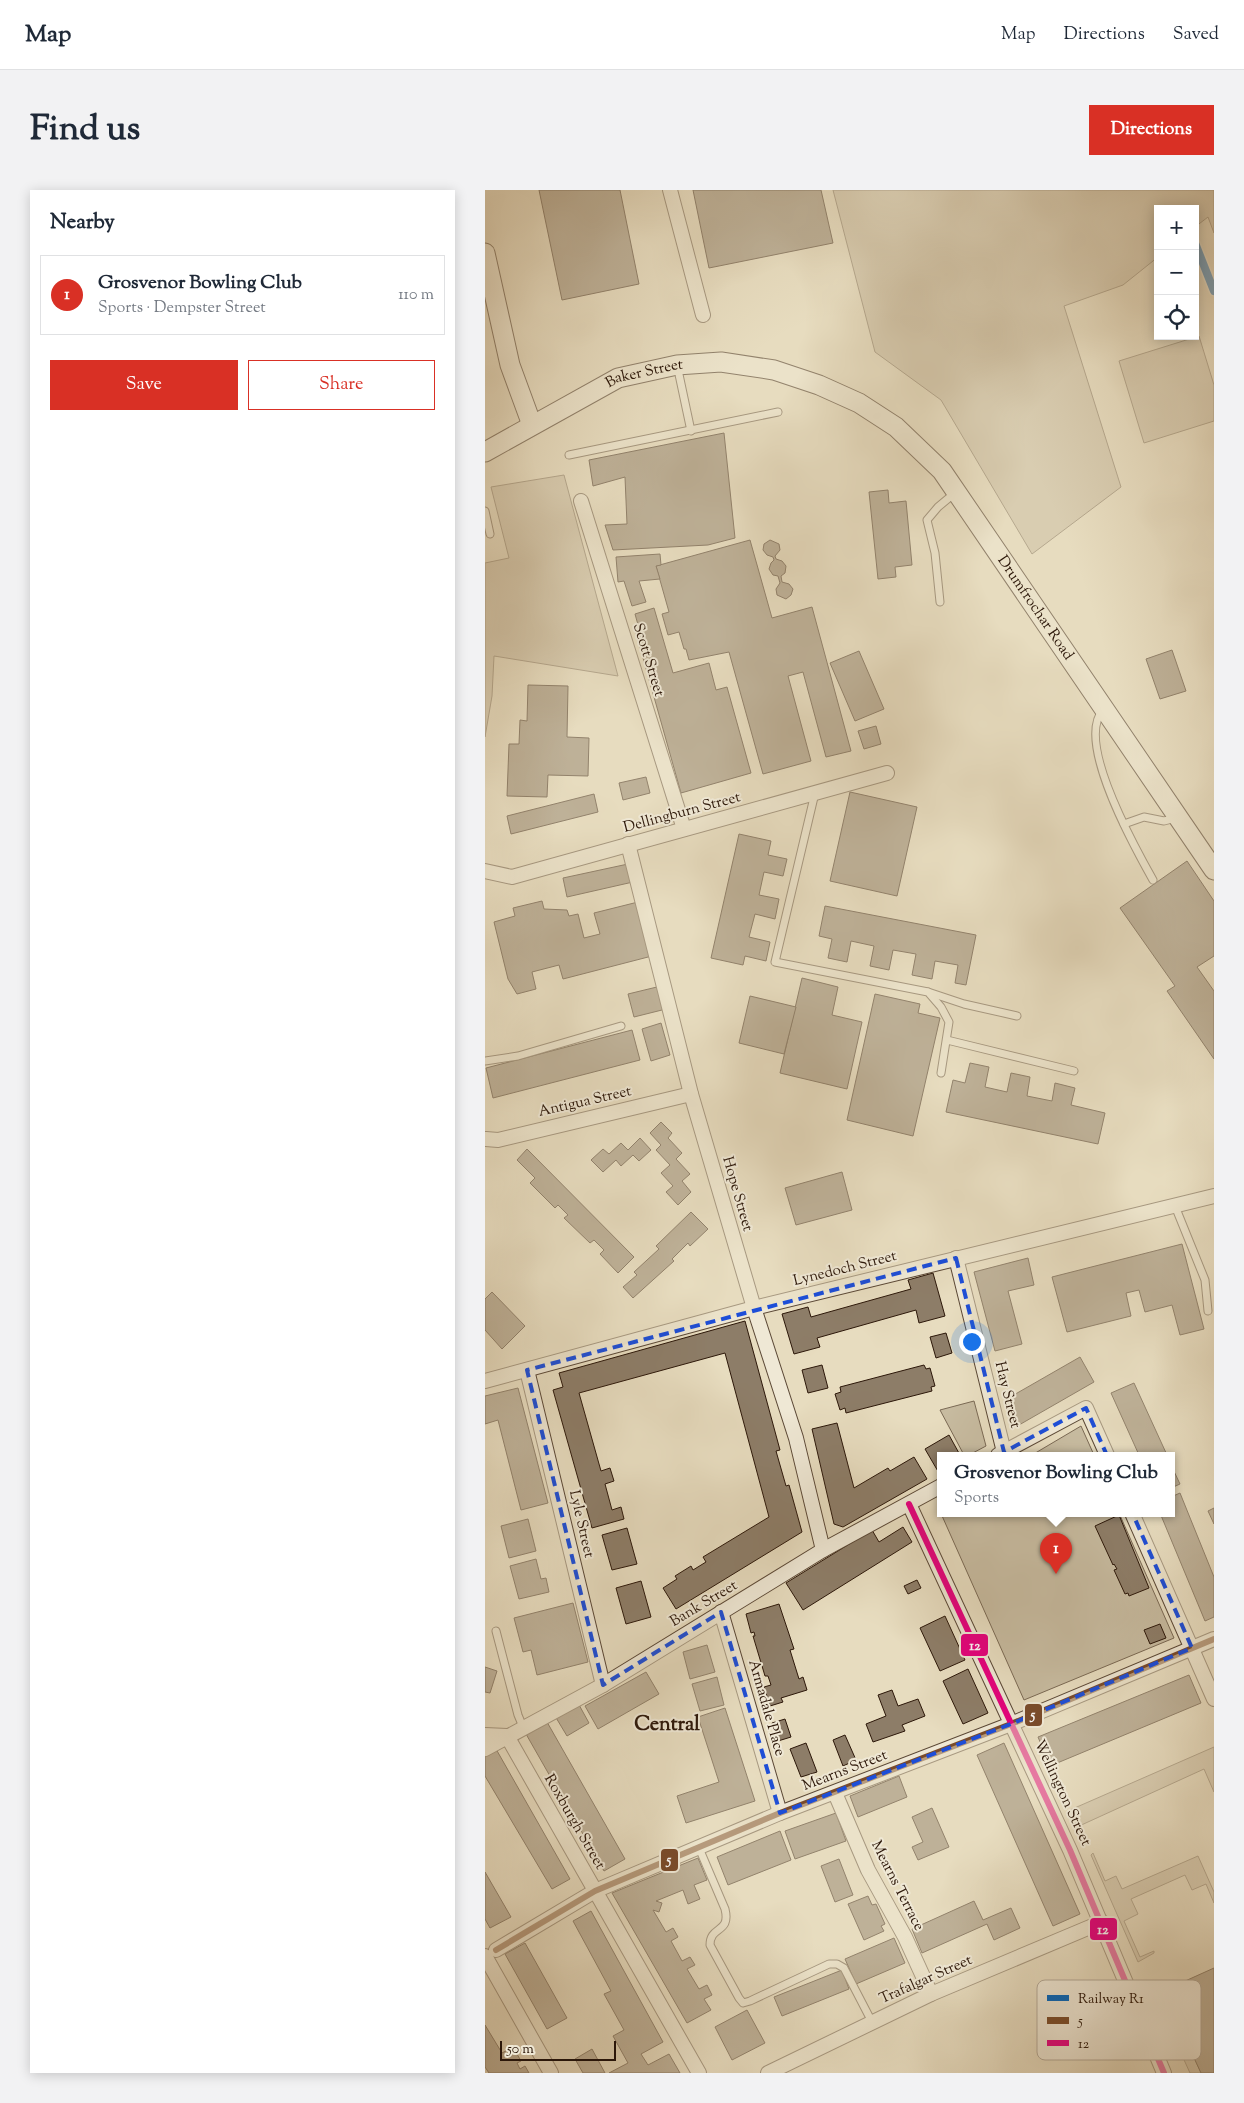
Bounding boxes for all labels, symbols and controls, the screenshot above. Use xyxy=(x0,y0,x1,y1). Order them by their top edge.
text: Map xyxy=(25,18,71,52)
text: Map xyxy=(1001,22,1036,48)
text: Directions xyxy=(1064,22,1145,48)
text: Saved xyxy=(1173,22,1219,48)
text: Find us xyxy=(30,105,140,156)
button: Directions xyxy=(1089,105,1214,155)
map controls xyxy=(1154,205,1199,340)
button: + xyxy=(1154,205,1199,250)
text: Nearby xyxy=(50,208,115,238)
button: − xyxy=(1154,250,1199,295)
text: Grosvenor Bowling Club xyxy=(98,270,302,297)
text: 1 xyxy=(64,284,70,307)
text: 110 m xyxy=(398,284,434,307)
button: locate xyxy=(1154,295,1199,340)
text: Sports · Dempster Street xyxy=(98,297,266,320)
street label: Baker Street xyxy=(602,354,684,393)
button: Save xyxy=(50,360,238,410)
button: Share xyxy=(248,360,435,410)
street label: Drumfrochar Road xyxy=(992,551,1079,665)
street label: Scott Street xyxy=(627,621,669,699)
street label: Dellingburn Street xyxy=(621,787,743,839)
street label: Antigua Street xyxy=(536,1081,634,1123)
street label: Hope Street xyxy=(716,1154,758,1234)
street label: Lynedoch Street xyxy=(791,1246,899,1292)
your location xyxy=(959,1329,985,1355)
street label: Hay Street xyxy=(989,1359,1025,1431)
popup xyxy=(937,1452,1175,1517)
text: Grosvenor Bowling Club xyxy=(954,1460,1158,1487)
text: Sports xyxy=(954,1487,999,1510)
street label: Lyle Street xyxy=(563,1488,599,1560)
pin: 1 xyxy=(1040,1533,1072,1574)
street label: Bank Street xyxy=(666,1576,742,1632)
line badge: 12 xyxy=(960,1633,989,1657)
text: 12 xyxy=(969,1637,981,1657)
street label: Armadale Place xyxy=(742,1657,790,1759)
line badge: 5 xyxy=(1024,1703,1043,1727)
text: 5 xyxy=(1030,1706,1036,1726)
district label: Central xyxy=(634,1711,700,1740)
street label: Wellington Street xyxy=(1028,1736,1096,1850)
street label: Mearns Street xyxy=(799,1745,891,1797)
street label: Roxburgh Street xyxy=(538,1770,610,1874)
street label: Mearns Terrace xyxy=(865,1837,929,1935)
line badge: 5 xyxy=(660,1848,679,1872)
text: 5 xyxy=(666,1851,672,1871)
line badge: 12 xyxy=(1089,1917,1118,1941)
text: 12 xyxy=(1097,1921,1109,1941)
street label: Trafalgar Street xyxy=(876,1950,976,2010)
legend xyxy=(1037,1980,1201,2060)
text: Railway R1 xyxy=(1078,1990,1144,2010)
text: 5 xyxy=(1077,2012,1083,2032)
text: 12 xyxy=(1078,2035,1090,2055)
scale bar xyxy=(500,2038,616,2061)
text: 50 m xyxy=(507,2040,534,2060)

